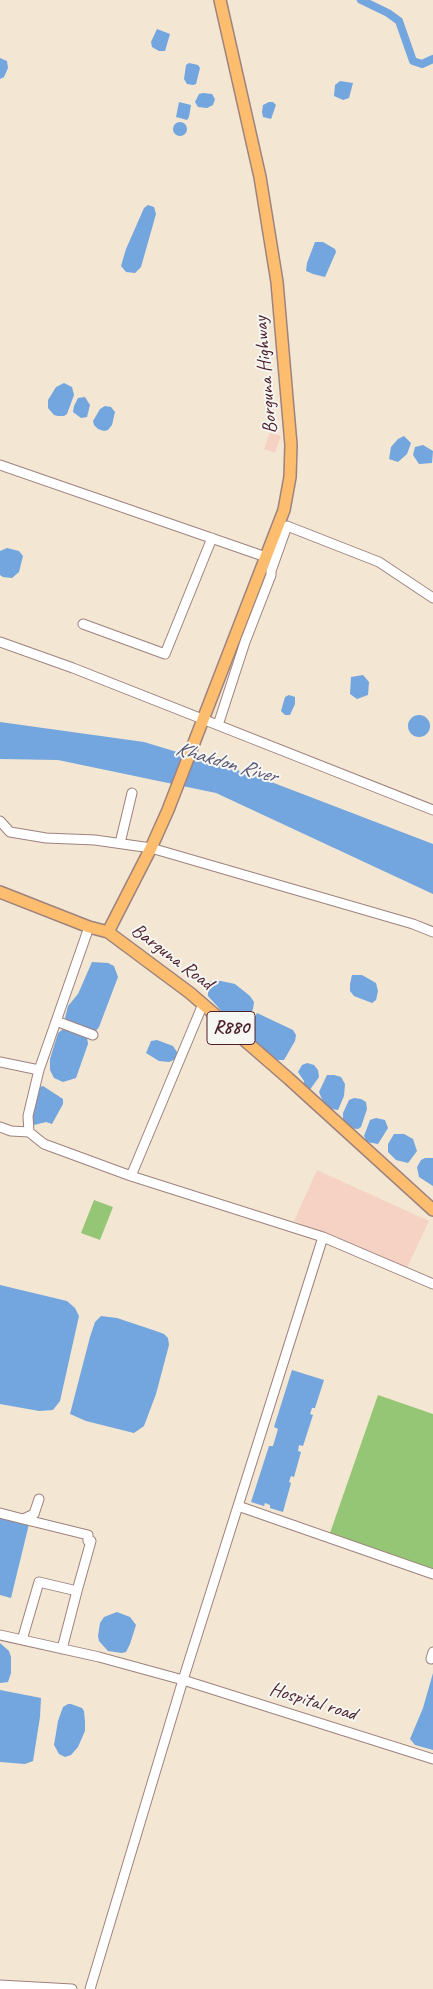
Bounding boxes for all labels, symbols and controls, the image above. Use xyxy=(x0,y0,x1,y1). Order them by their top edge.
street label: Borguna Highway xyxy=(249,315,283,435)
water label: Khakdon River xyxy=(172,737,280,789)
street label: Barguna Road xyxy=(126,918,218,996)
road number: R880 xyxy=(207,1011,255,1044)
street label: Hospital road xyxy=(267,1677,359,1727)

